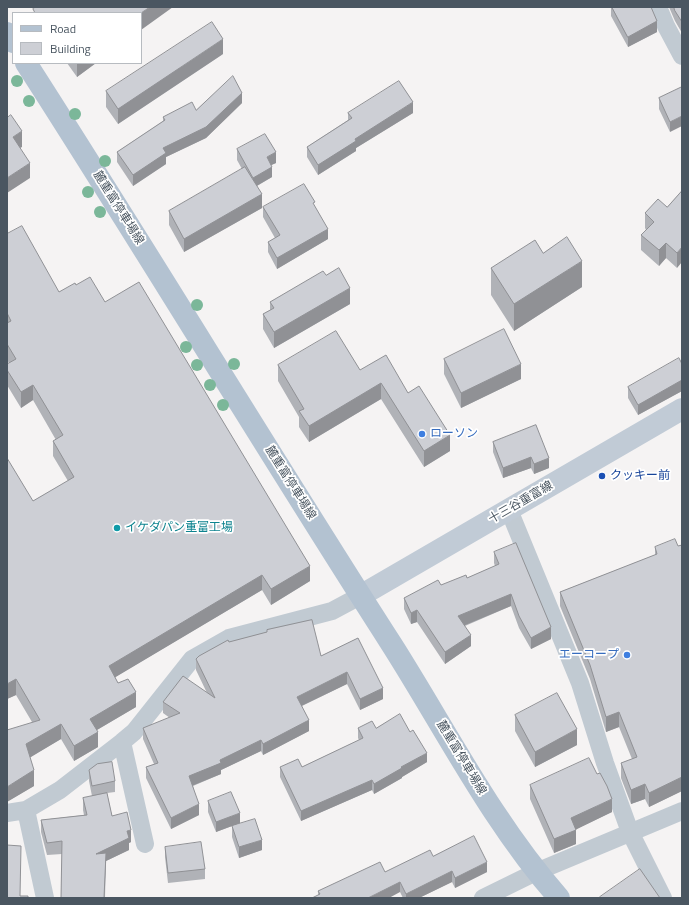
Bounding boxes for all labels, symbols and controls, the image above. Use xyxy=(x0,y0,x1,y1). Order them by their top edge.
legend xyxy=(12,12,142,64)
text: Road xyxy=(50,19,76,38)
text: Building xyxy=(50,39,91,58)
street label: 麓重富停車場線 xyxy=(90,169,146,247)
place label: ローソン xyxy=(430,427,478,441)
marker: ローソン xyxy=(417,429,427,439)
street label: 麓重富停車場線 xyxy=(262,444,318,522)
place label: クッキー前 xyxy=(610,469,670,483)
marker: クッキー前 xyxy=(597,471,607,481)
street label: 十三谷重富線 xyxy=(486,479,556,527)
place label: イケダパン重富工場 xyxy=(125,521,233,535)
marker: イケダパン重富工場 xyxy=(112,523,122,533)
place label: エーコープ xyxy=(559,648,619,662)
marker: エーコープ xyxy=(622,650,632,660)
street label: 麓重富停車場線 xyxy=(433,718,489,798)

